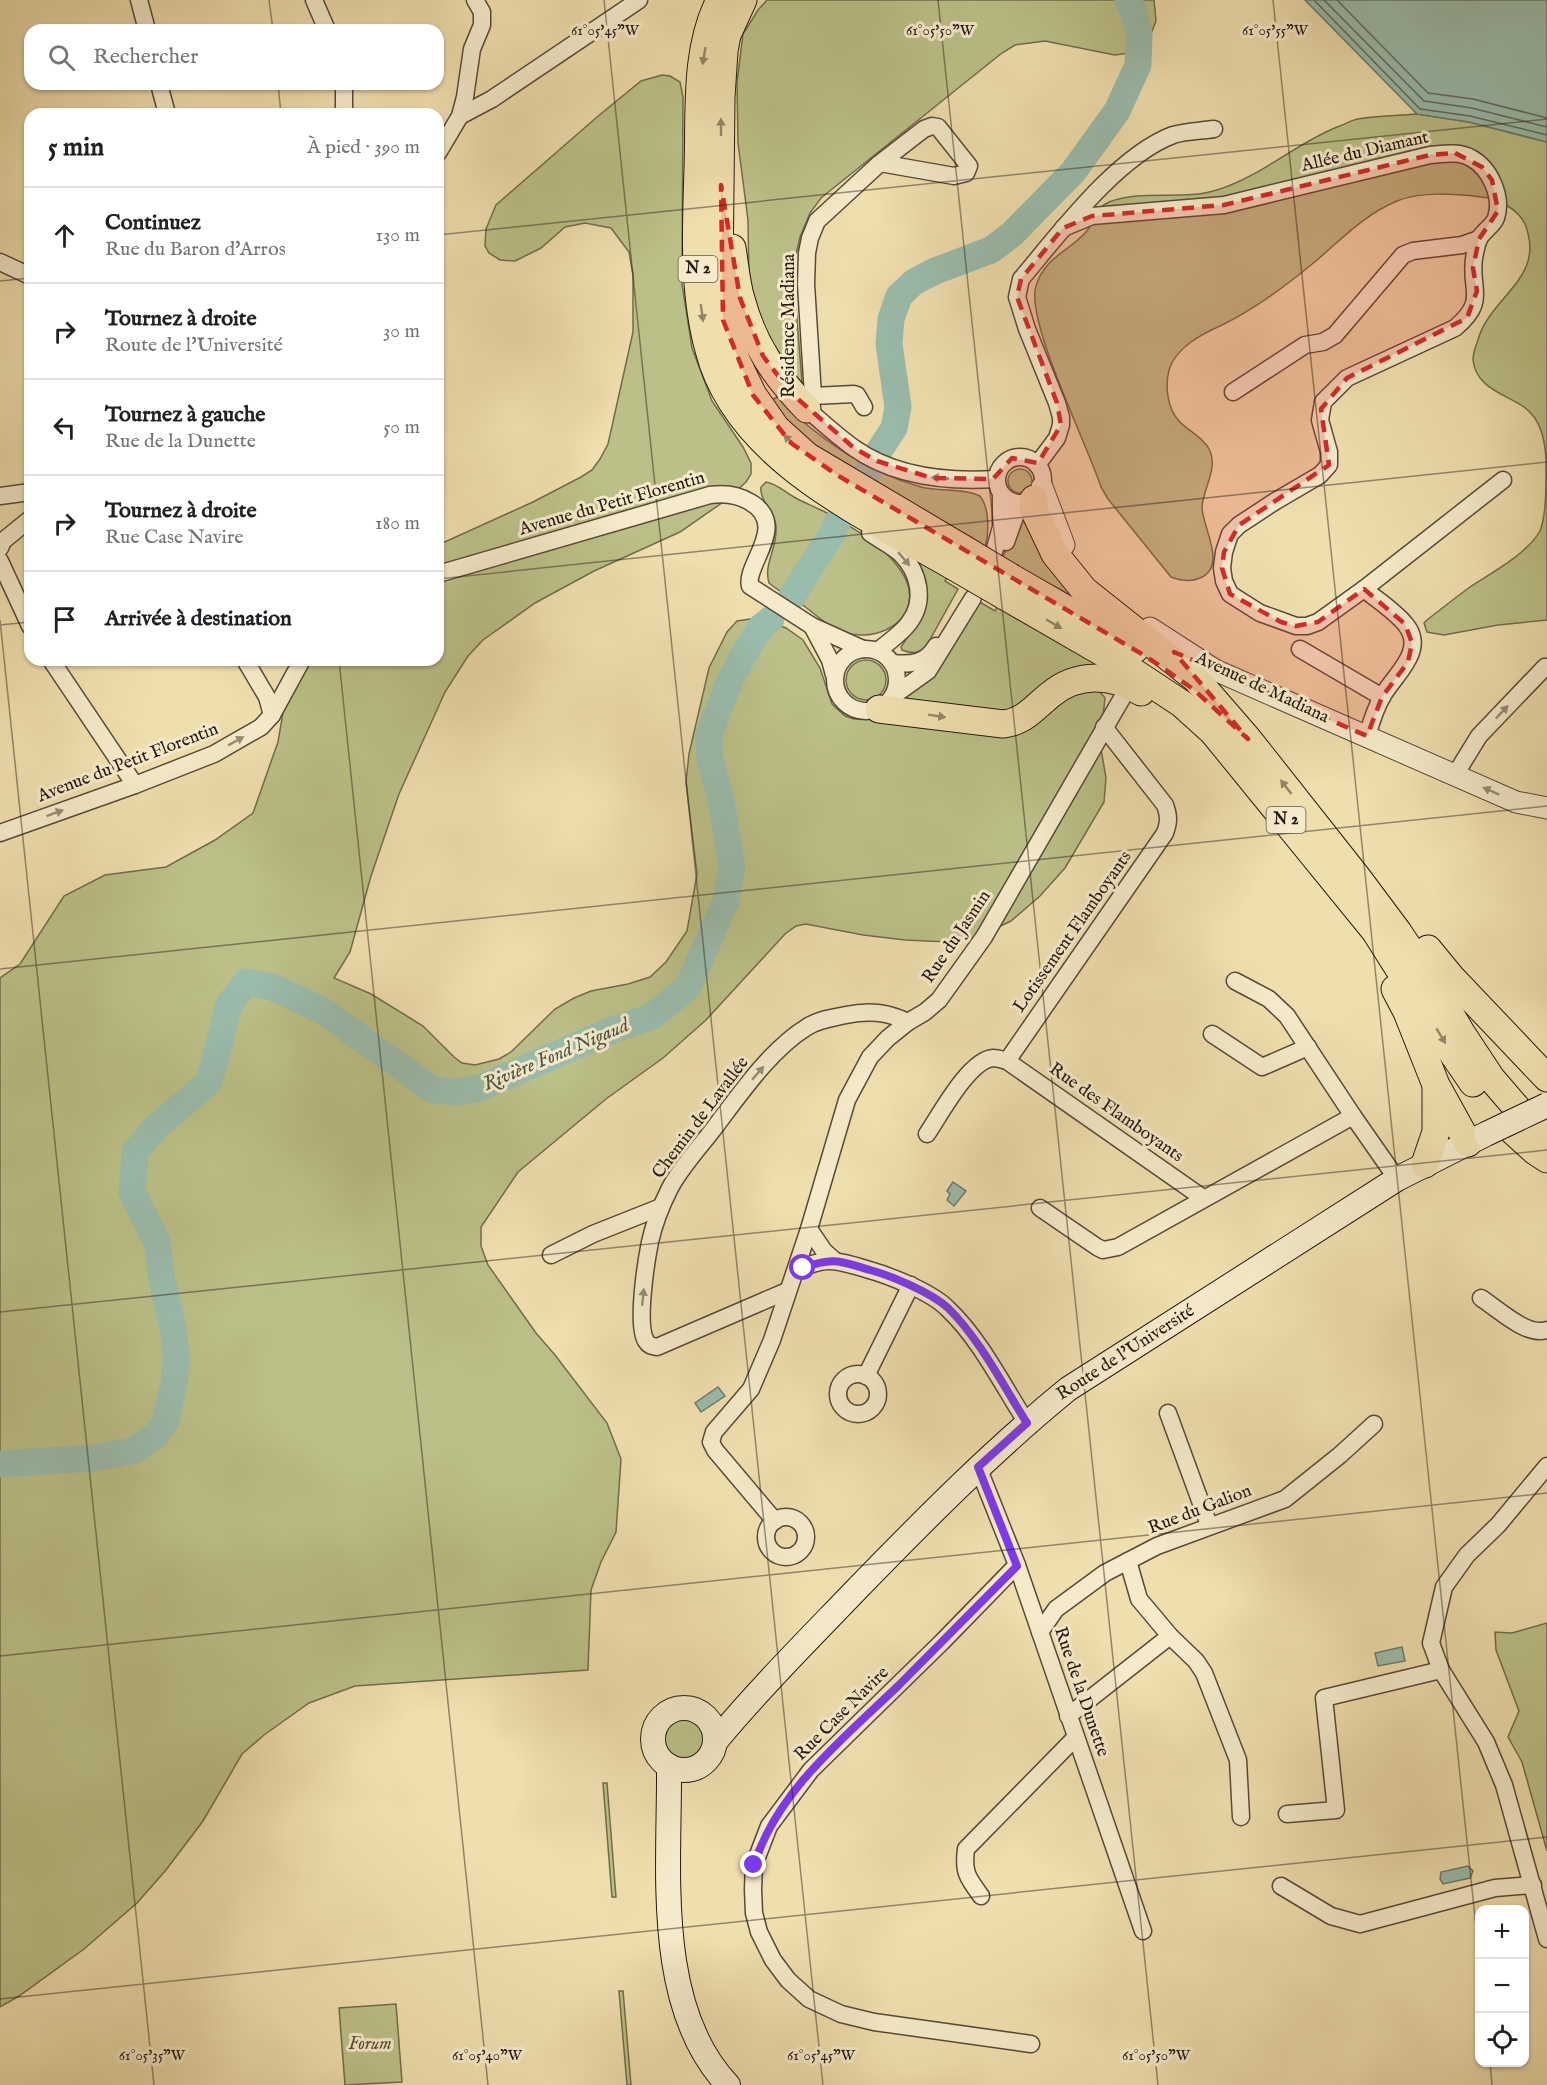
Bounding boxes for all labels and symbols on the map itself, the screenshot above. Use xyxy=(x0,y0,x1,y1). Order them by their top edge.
text: 61°05'45"W xyxy=(571,21,640,40)
text: 61°05'50"W xyxy=(906,21,975,40)
text: 61°05'55"W xyxy=(1242,21,1309,40)
one-way arrow xyxy=(699,47,708,66)
one-way arrow xyxy=(716,117,726,136)
street label: Allée du Diamant xyxy=(1298,126,1431,178)
street label: Résidence Madiana xyxy=(778,253,801,398)
road number: N 2 xyxy=(678,256,718,282)
one-way arrow xyxy=(697,304,707,323)
one-way arrow xyxy=(783,435,798,448)
street label: Avenue du Petit Florentin xyxy=(516,466,708,542)
one-way arrow xyxy=(931,473,950,483)
one-way arrow xyxy=(897,552,911,567)
one-way arrow xyxy=(1046,619,1062,630)
street label: Avenue de Madiana xyxy=(1191,647,1333,729)
one-way arrow xyxy=(1495,704,1509,719)
one-way arrow xyxy=(927,712,946,721)
street label: Avenue du Petit Florentin xyxy=(33,718,222,809)
one-way arrow xyxy=(228,736,244,747)
one-way arrow xyxy=(1280,779,1293,795)
one-way arrow xyxy=(1482,786,1500,796)
road number: N 2 xyxy=(1266,807,1306,833)
one-way arrow xyxy=(46,808,64,818)
street label: Lotissement Flamboyants xyxy=(1009,847,1137,1017)
street label: Rue du Jasmin xyxy=(917,886,997,988)
water label: Rivière Fond Nigaud xyxy=(479,1012,635,1098)
one-way arrow xyxy=(1436,1028,1447,1044)
street label: Chemin de Lavallée xyxy=(648,1052,754,1184)
street label: Rue des Flamboyants xyxy=(1044,1058,1188,1168)
one-way arrow xyxy=(751,1066,764,1081)
route start xyxy=(789,1254,815,1280)
one-way arrow xyxy=(638,1288,648,1307)
street label: Route de l'Université xyxy=(1053,1300,1199,1406)
street label: Rue du Galion xyxy=(1145,1480,1255,1540)
street label: Rue de la Dunette xyxy=(1048,1624,1114,1760)
street label: Rue Case Navire xyxy=(790,1662,894,1766)
route end xyxy=(740,1851,766,1877)
park label: Forum xyxy=(349,2033,391,2056)
text: 61°05'35"W xyxy=(119,2046,186,2065)
text: 61°05'40"W xyxy=(452,2046,523,2065)
text: 61°05'45"W xyxy=(787,2046,856,2065)
text: 61°05'50"W xyxy=(1122,2046,1191,2065)

